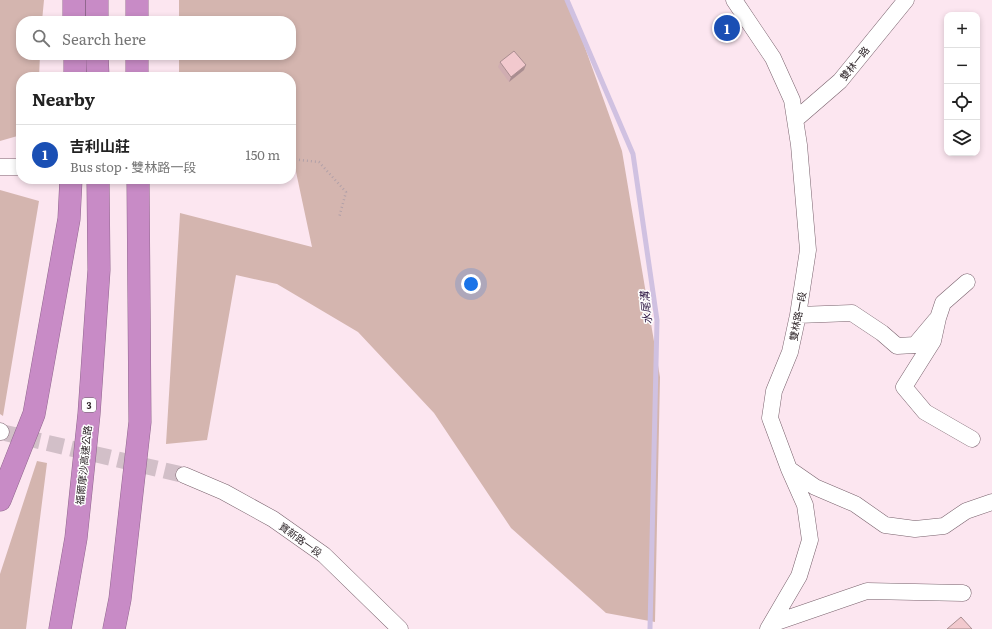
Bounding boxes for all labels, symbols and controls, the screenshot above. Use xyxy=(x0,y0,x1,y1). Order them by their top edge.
map controls xyxy=(944,12,980,156)
button: + xyxy=(944,12,980,48)
pin: 1 xyxy=(714,13,740,43)
search box xyxy=(16,16,296,60)
icon: search xyxy=(30,27,52,49)
text: Search here xyxy=(62,27,146,50)
street label: 雙林一路 xyxy=(836,43,872,83)
button: − xyxy=(944,48,980,84)
button: locate xyxy=(944,84,980,120)
text: Nearby xyxy=(32,86,95,111)
button: layers xyxy=(944,120,980,156)
text: 吉利山莊 xyxy=(70,134,130,157)
text: 1 xyxy=(42,145,48,164)
text: 150 m xyxy=(245,145,280,164)
text: Bus stop · 雙林路一段 xyxy=(70,157,196,176)
your location xyxy=(461,274,481,294)
water label: 水尾溝 xyxy=(635,289,655,325)
street label: 雙林路一段 xyxy=(785,290,809,342)
road number: 3 xyxy=(82,398,96,412)
street label: 福爾摩沙高速公路 xyxy=(71,424,95,506)
street label: 寶新路一段 xyxy=(276,518,326,560)

